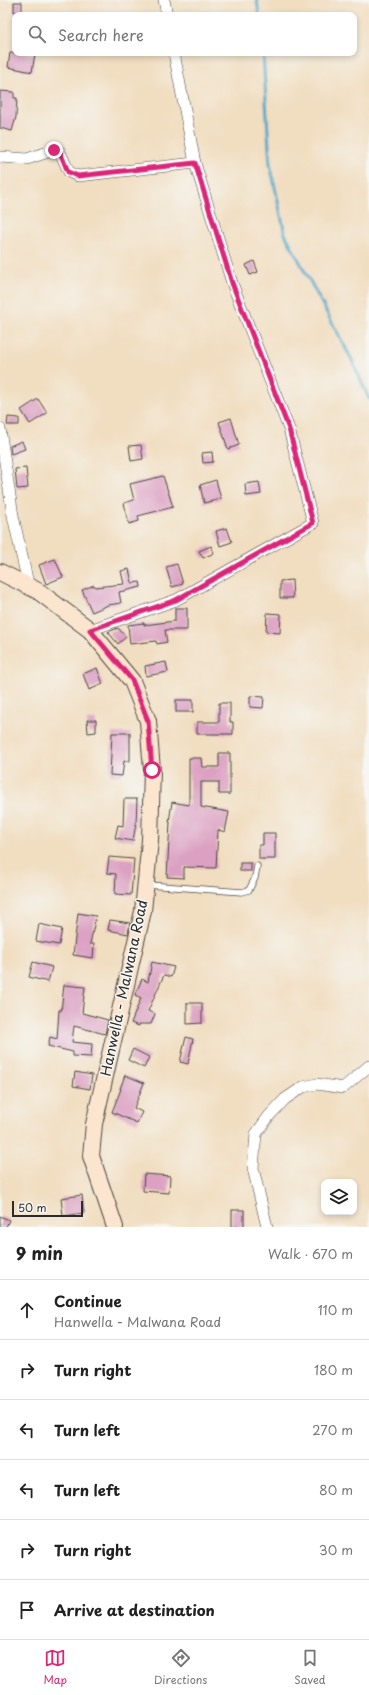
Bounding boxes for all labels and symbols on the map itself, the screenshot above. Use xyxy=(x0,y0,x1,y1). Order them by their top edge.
route end xyxy=(45,141,63,159)
route start xyxy=(143,761,161,779)
street label: Hanwella - Malwana Road xyxy=(95,898,152,1078)
scale bar xyxy=(12,1199,83,1218)

